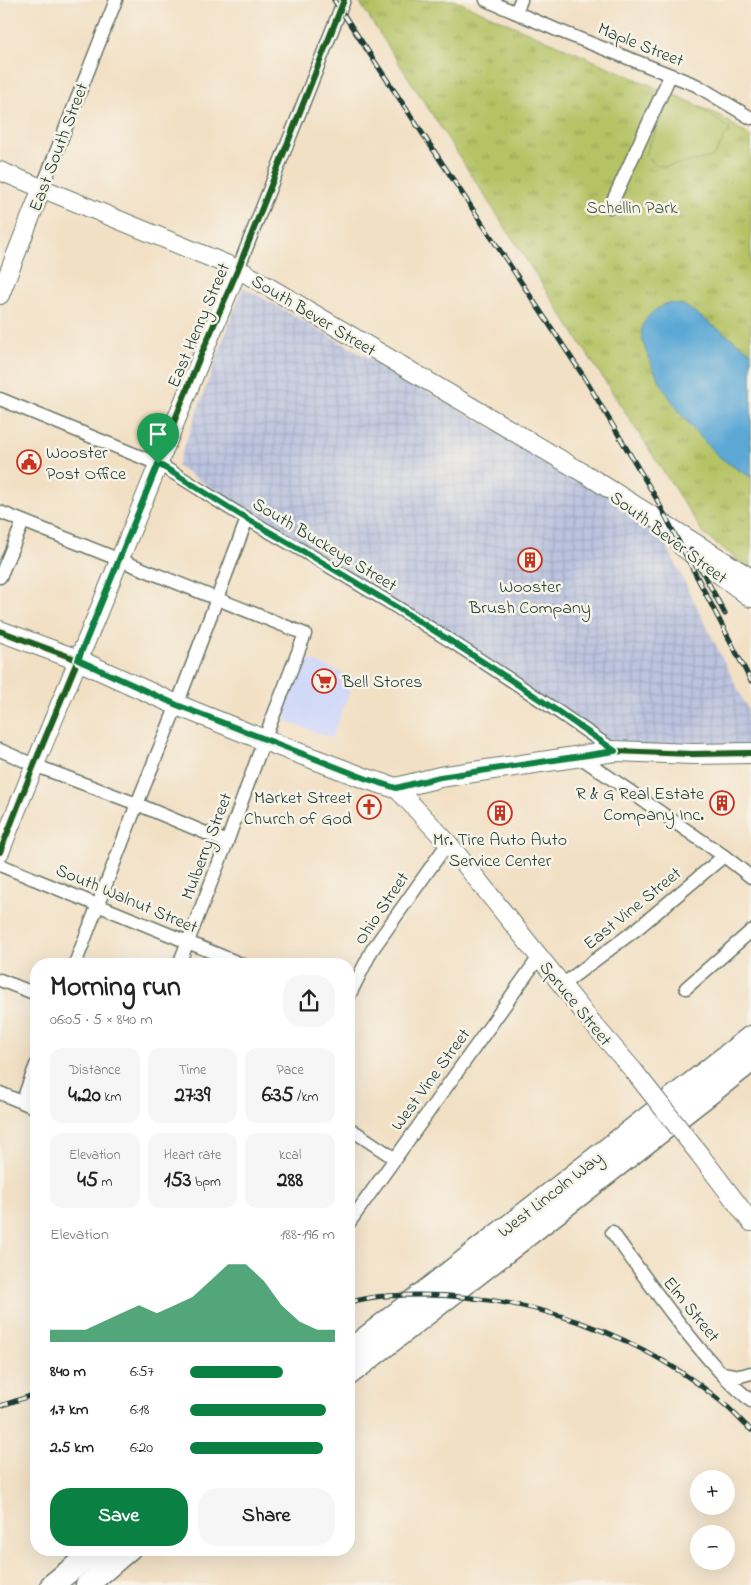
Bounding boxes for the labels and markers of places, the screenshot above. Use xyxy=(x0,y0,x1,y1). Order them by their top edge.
pin xyxy=(137,413,179,464)
place label: Wooster Post Office xyxy=(46,441,127,488)
public building icon: Wooster Post Office xyxy=(16,449,42,475)
building icon: Wooster Brush Company xyxy=(517,547,543,573)
place label: Wooster Brush Company xyxy=(468,575,591,622)
supermarket icon: Bell Stores xyxy=(311,668,337,694)
place label: Bell Stores xyxy=(341,670,423,696)
place label: R & G Real Estate Company Inc. xyxy=(576,782,705,829)
place label: Market Street Church of God xyxy=(244,786,352,833)
building icon: R & G Real Estate Company Inc. xyxy=(709,790,735,816)
church icon: Market Street Church of God xyxy=(356,794,382,820)
building icon: Mr. Tire Auto Auto Service Center xyxy=(487,800,513,826)
place label: Mr. Tire Auto Auto Service Center xyxy=(433,828,567,875)

